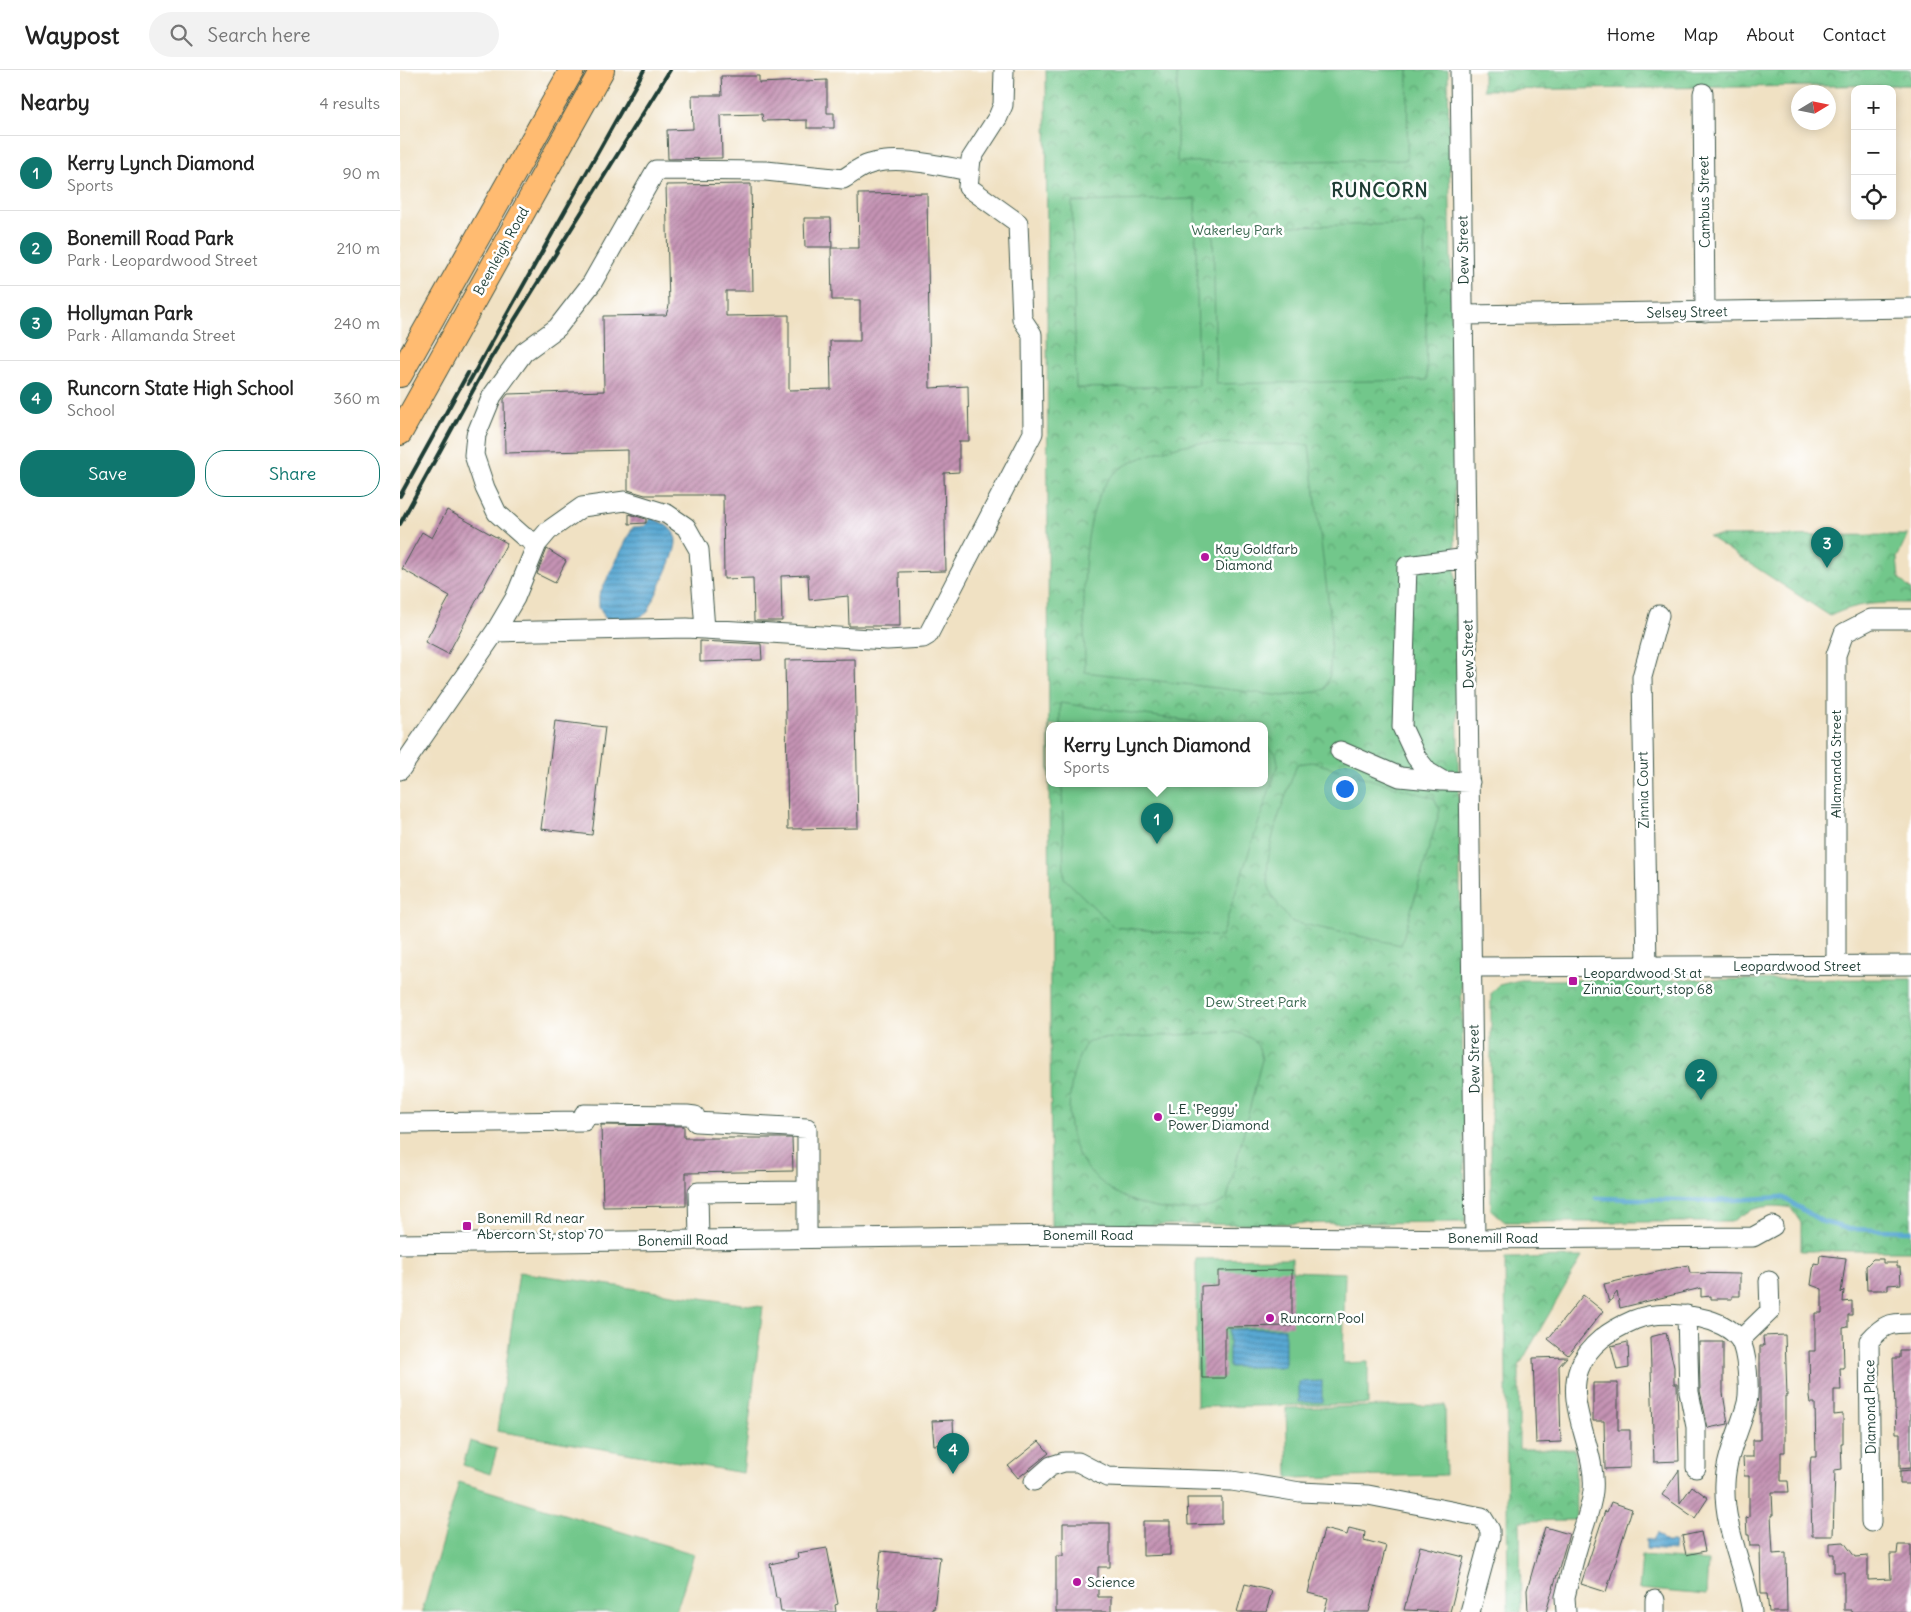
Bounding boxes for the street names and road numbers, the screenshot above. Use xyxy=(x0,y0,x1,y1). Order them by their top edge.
street label: Cambus Street xyxy=(1694,155,1714,248)
street label: Beenleigh Road xyxy=(469,204,533,298)
street label: Dew Street xyxy=(1453,215,1473,285)
street label: Selsey Street xyxy=(1646,302,1728,322)
street label: Dew Street xyxy=(1458,619,1478,689)
street label: Allamanda Street xyxy=(1827,709,1845,818)
street label: Zinnia Court xyxy=(1633,751,1653,829)
street label: Leopardwood Street xyxy=(1733,957,1861,975)
street label: Dew Street xyxy=(1464,1024,1484,1094)
street label: Bonemill Road xyxy=(1043,1226,1133,1244)
street label: Bonemill Road xyxy=(1448,1229,1538,1247)
street label: Bonemill Road xyxy=(638,1230,728,1250)
street label: Diamond Place xyxy=(1860,1359,1880,1455)

